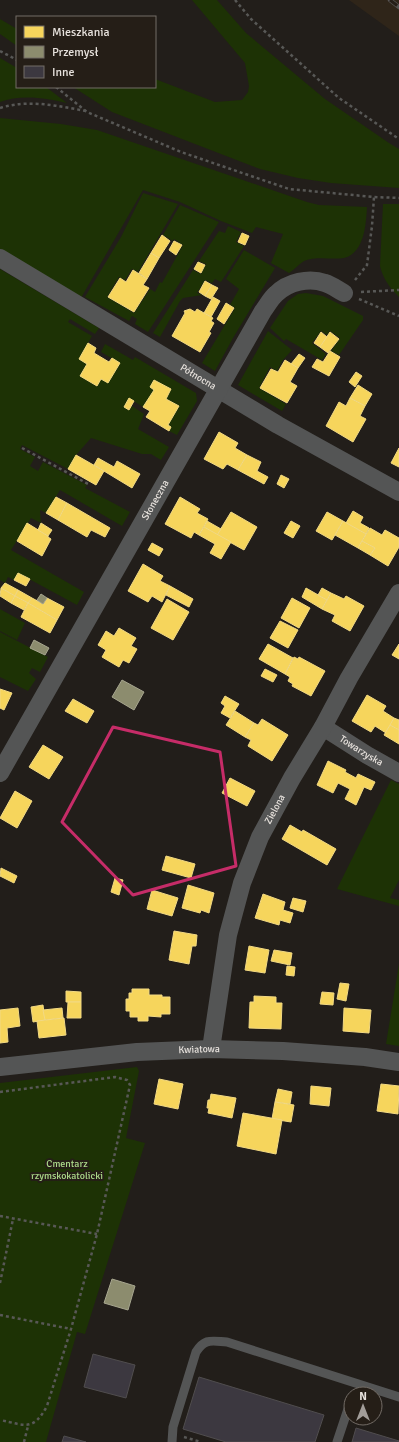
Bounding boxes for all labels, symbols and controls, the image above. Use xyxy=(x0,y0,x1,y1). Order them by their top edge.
legend xyxy=(16,16,156,88)
text: Mieszkania xyxy=(52,25,110,40)
text: Przemysł xyxy=(52,45,99,60)
text: Inne xyxy=(52,65,75,80)
street label: Północna xyxy=(178,362,218,392)
street label: Słoneczna xyxy=(139,478,172,522)
street label: Towarzyska xyxy=(337,733,385,769)
street label: Zielona xyxy=(262,792,288,826)
street label: Kwiatowa xyxy=(178,1043,220,1056)
park label: Cmentarz rzymskokatolicki xyxy=(31,1158,103,1182)
north arrow xyxy=(343,1386,383,1426)
text: N xyxy=(359,1390,367,1403)

